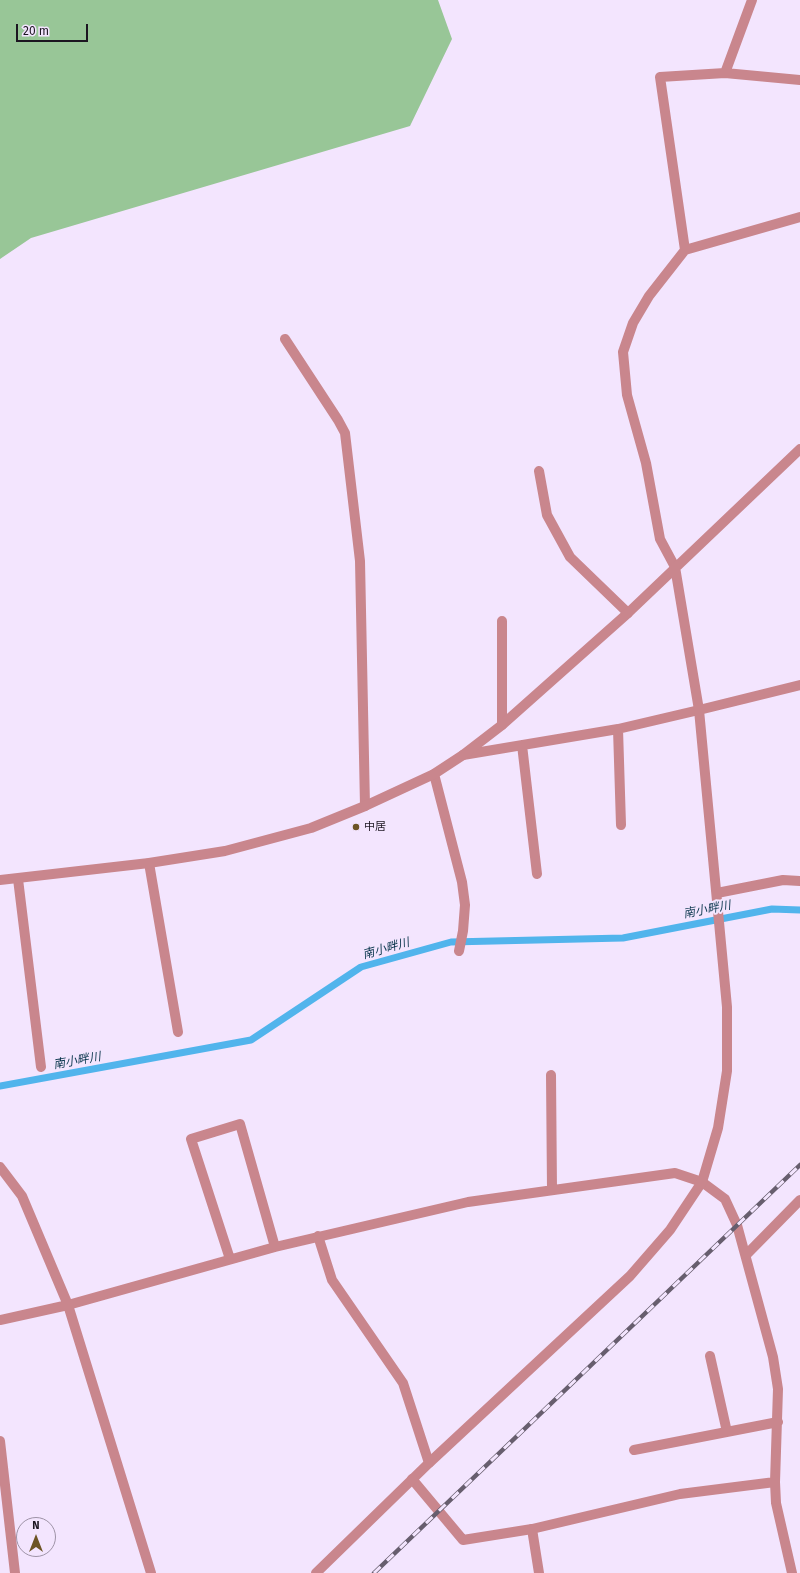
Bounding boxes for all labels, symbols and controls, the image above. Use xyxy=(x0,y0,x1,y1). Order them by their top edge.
scale bar xyxy=(18,16,90,42)
text: 20 m xyxy=(23,24,49,38)
place label: 中居 xyxy=(364,820,386,834)
marker: 中居 xyxy=(351,822,361,832)
water label: 南小畔川 xyxy=(682,898,732,922)
water label: 南小畔川 xyxy=(361,935,411,963)
water label: 南小畔川 xyxy=(52,1050,102,1072)
north arrow xyxy=(16,1517,56,1557)
text: N xyxy=(32,1519,40,1532)

